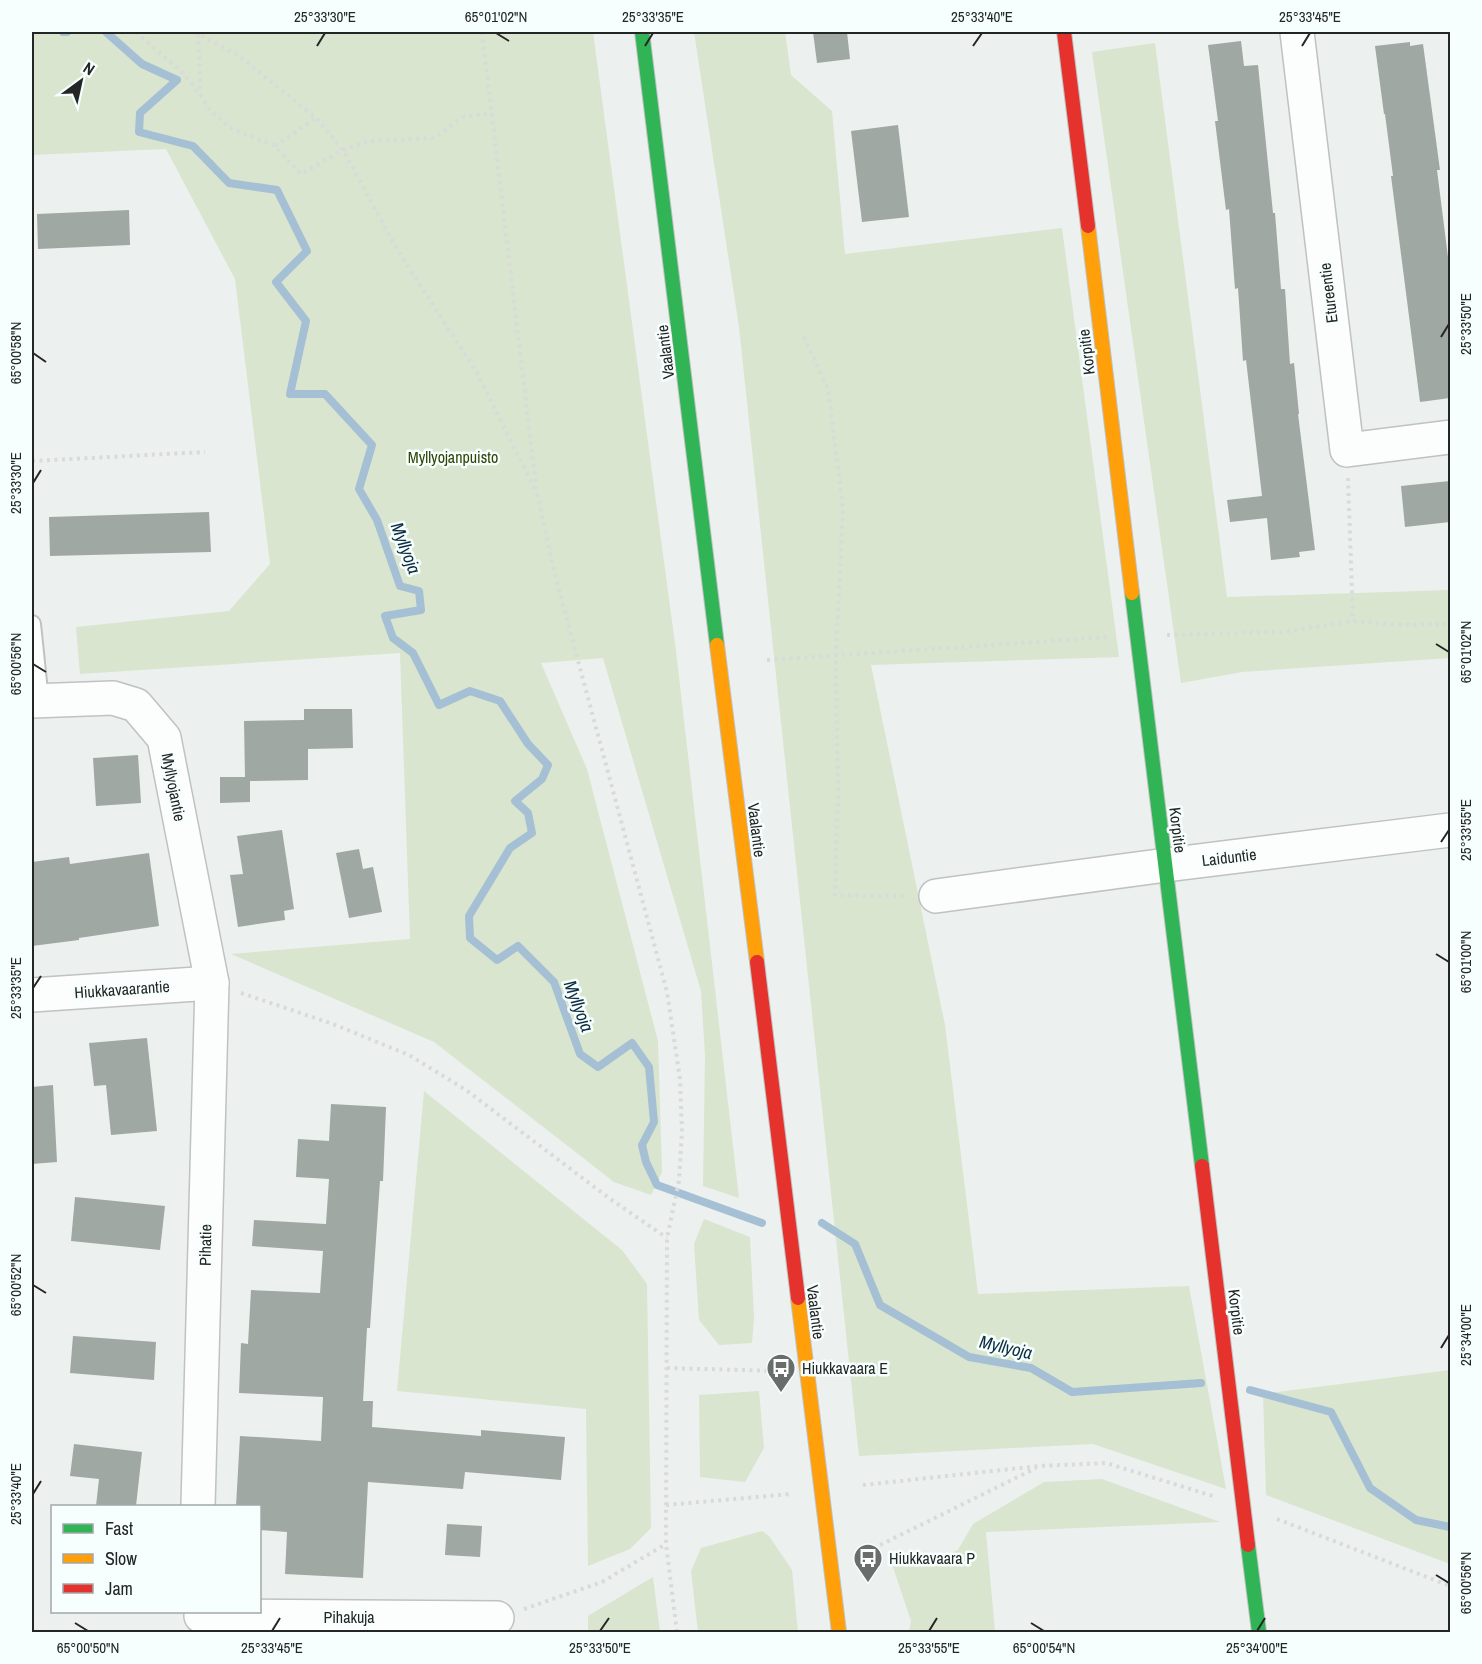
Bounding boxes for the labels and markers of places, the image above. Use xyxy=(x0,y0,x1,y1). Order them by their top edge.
bus stop icon: Hiukkavaara E xyxy=(765,1352,797,1394)
place label: Hiukkavaara E xyxy=(802,1357,888,1379)
bus stop icon: Hiukkavaara P xyxy=(852,1542,884,1584)
place label: Hiukkavaara P xyxy=(889,1547,975,1569)

